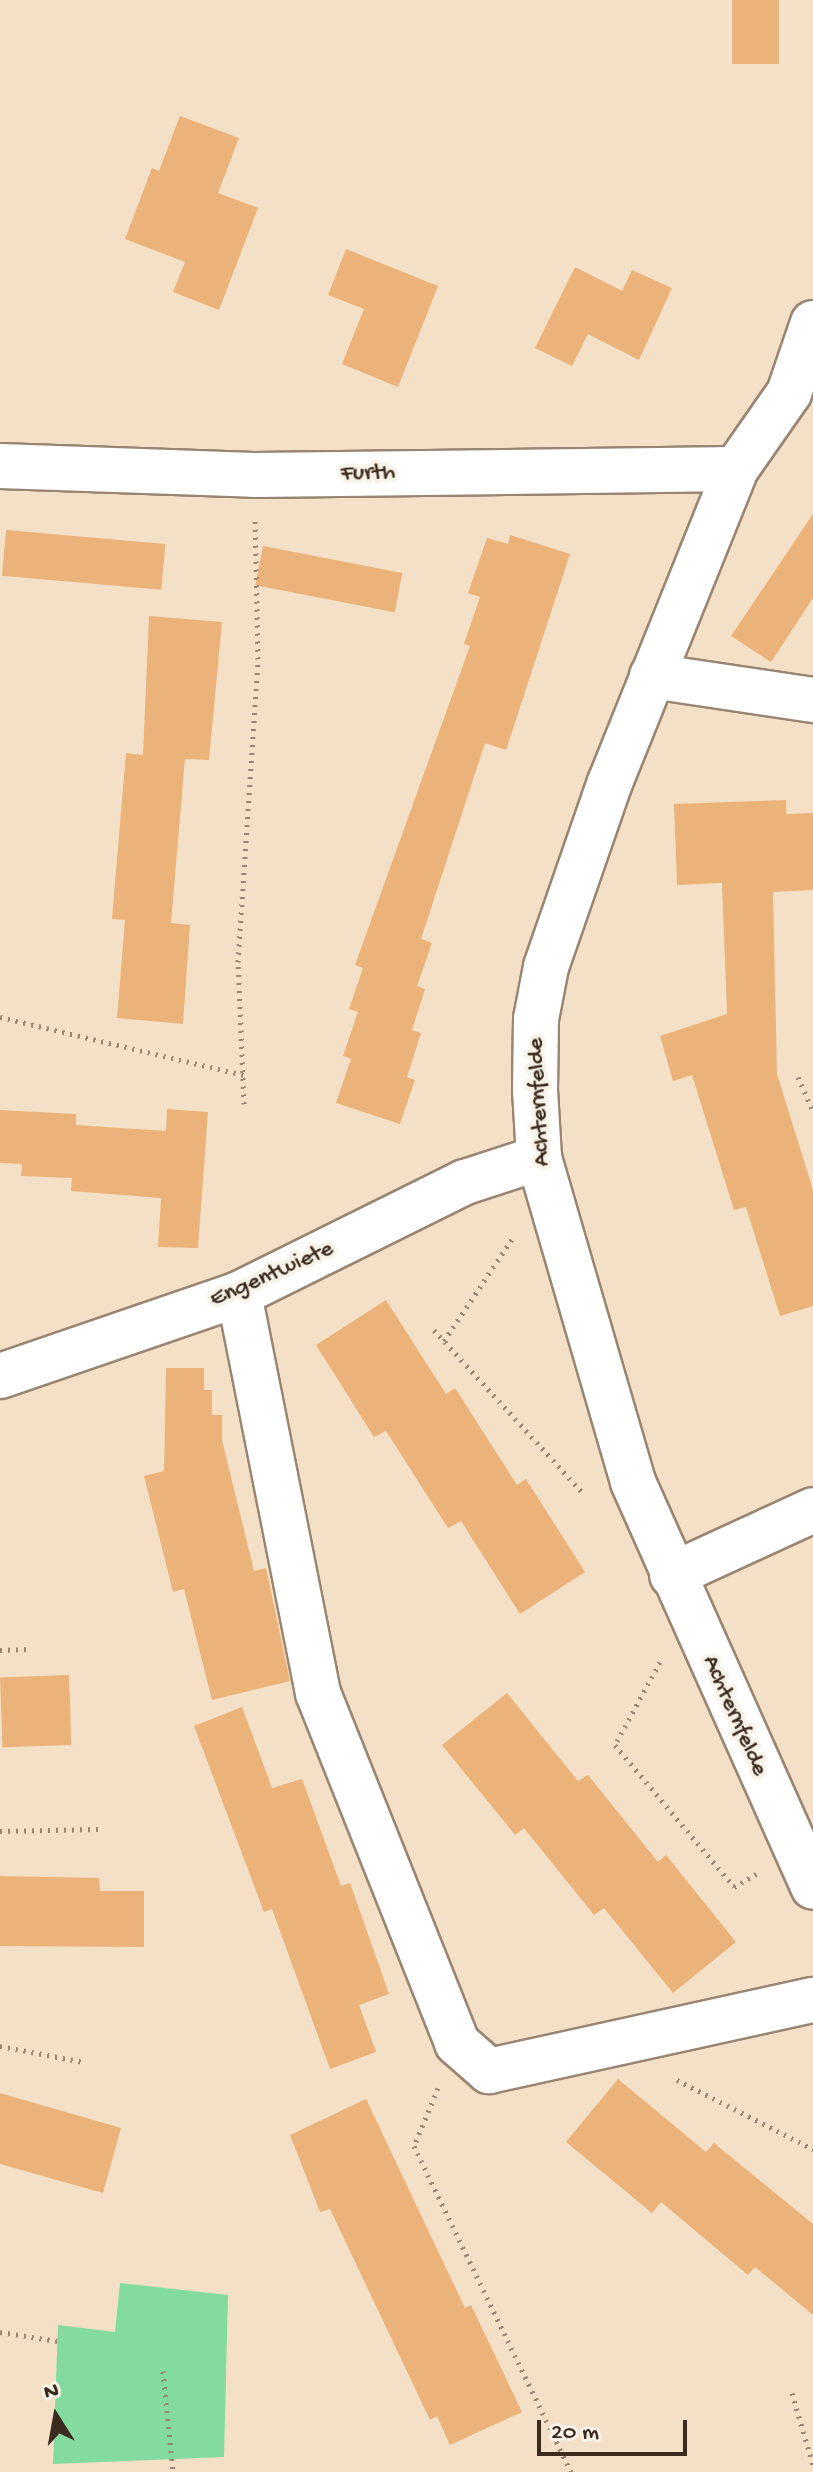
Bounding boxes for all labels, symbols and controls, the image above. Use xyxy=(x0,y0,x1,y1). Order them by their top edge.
street label: Furth xyxy=(340,459,396,489)
street label: Achternfelde xyxy=(522,1037,558,1167)
street label: Engentwiete xyxy=(206,1235,338,1315)
street label: Achternfelde xyxy=(695,1651,773,1781)
north arrow xyxy=(16,2376,96,2456)
text: N xyxy=(42,2378,61,2407)
scale bar xyxy=(541,2404,691,2454)
text: 20 m xyxy=(551,2419,599,2448)

